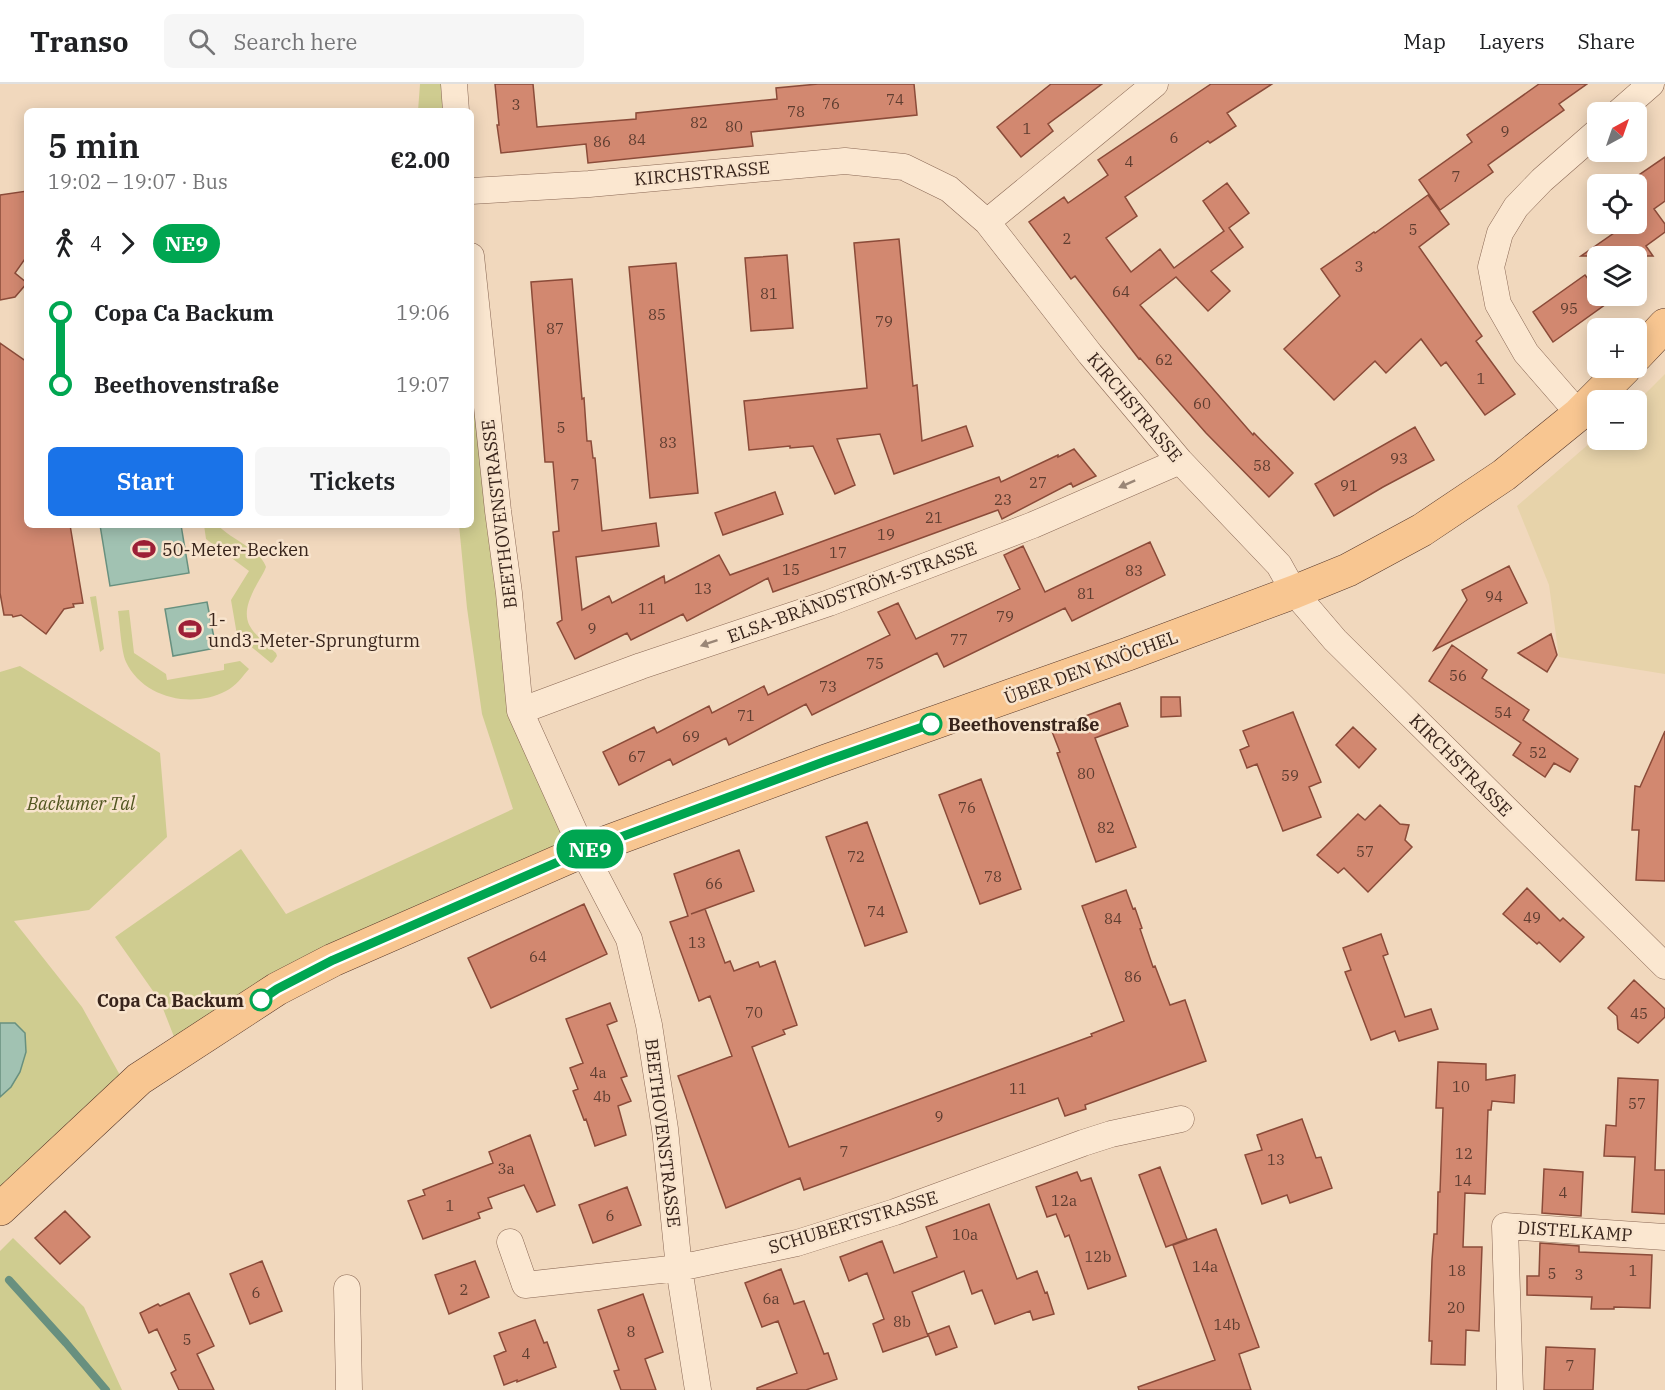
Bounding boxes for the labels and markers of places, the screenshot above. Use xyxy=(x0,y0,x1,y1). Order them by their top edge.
sports icon: 50-Meter-Becken xyxy=(131,536,157,562)
place label: 50-Meter-Becken xyxy=(162,538,309,561)
place label: 1- und3-Meter-Sprungturm xyxy=(208,608,420,652)
sports icon: 1- und3-Meter-Sprungturm xyxy=(177,616,203,642)
marker: Beethovenstraße xyxy=(920,713,942,735)
place label: Beethovenstraße xyxy=(948,713,1100,736)
place label: Copa Ca Backum xyxy=(97,989,245,1012)
marker: Copa Ca Backum xyxy=(250,989,272,1011)

